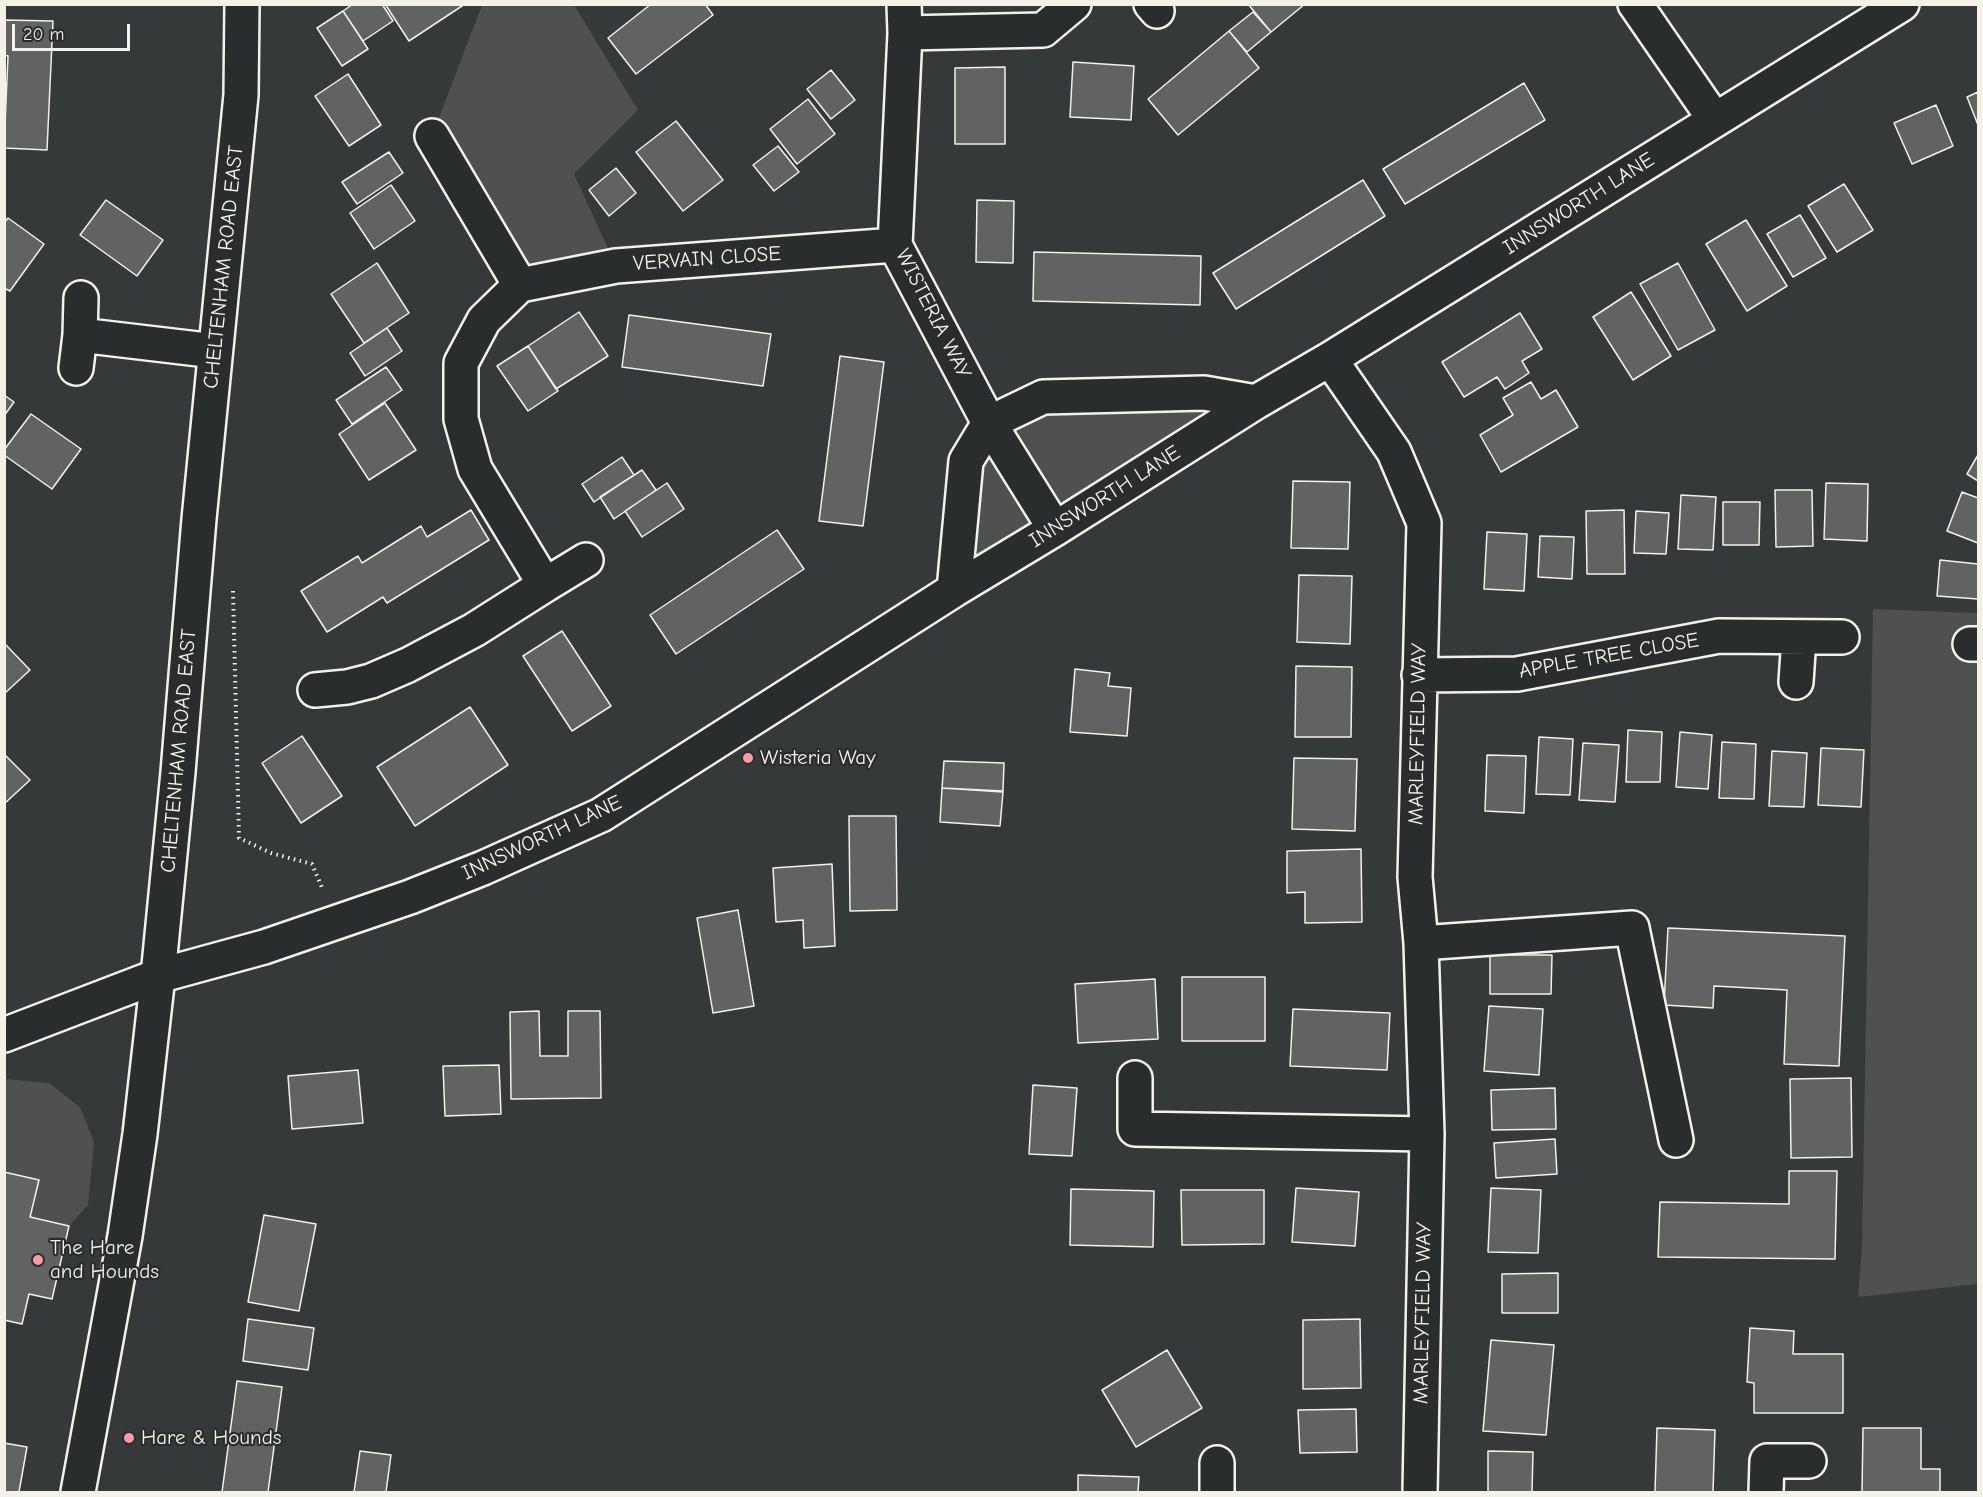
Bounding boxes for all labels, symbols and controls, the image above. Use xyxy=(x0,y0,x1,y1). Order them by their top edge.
scale bar xyxy=(15,12,134,50)
text: 20 m xyxy=(23,24,64,45)
street label: CHELTENHAM ROAD EAST xyxy=(199,144,249,390)
street label: INNSWORTH LANE xyxy=(1499,147,1659,261)
street label: VERVAIN CLOSE xyxy=(632,241,782,277)
street label: WISTERIA WAY xyxy=(890,245,976,383)
street label: INNSWORTH LANE xyxy=(1025,440,1185,554)
street label: CHELTENHAM ROAD EAST xyxy=(156,628,202,874)
street label: APPLE TREE CLOSE xyxy=(1517,628,1701,684)
street label: MARLEYFIELD WAY xyxy=(1404,643,1432,825)
place label: Wisteria Way xyxy=(760,745,876,771)
marker: Wisteria Way xyxy=(741,751,755,765)
street label: INNSWORTH LANE xyxy=(458,790,626,886)
street label: MARLEYFIELD WAY xyxy=(1409,1222,1437,1404)
place label: The Hare and Hounds xyxy=(50,1235,159,1285)
marker: The Hare and Hounds xyxy=(31,1253,45,1267)
place label: Hare & Hounds xyxy=(141,1425,282,1451)
marker: Hare & Hounds xyxy=(122,1431,136,1445)

